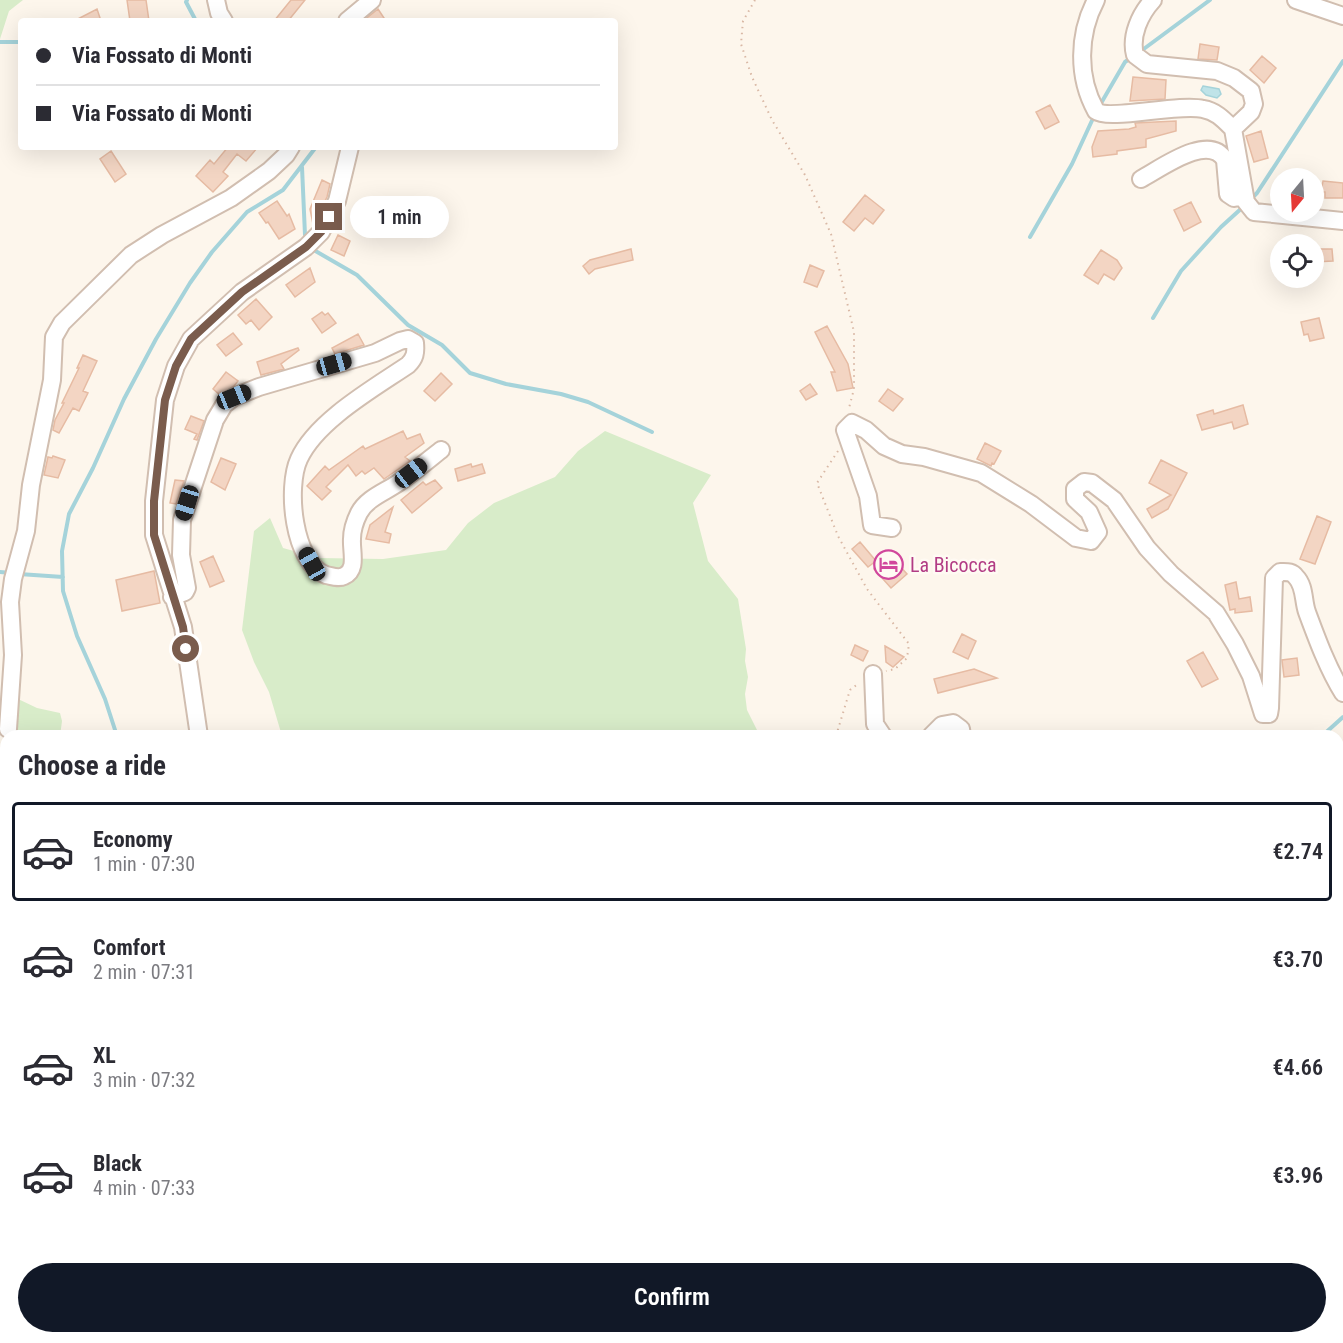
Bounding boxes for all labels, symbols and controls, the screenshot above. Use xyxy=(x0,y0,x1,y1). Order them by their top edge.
text: Via Fossato di Monti xyxy=(72,43,252,68)
text: Via Fossato di Monti xyxy=(72,101,252,126)
north arrow xyxy=(1270,168,1324,222)
map controls xyxy=(1270,168,1324,288)
callout: 1 min xyxy=(350,196,449,238)
route end xyxy=(315,203,342,230)
text: 1 min xyxy=(377,205,422,229)
button: locate xyxy=(1270,234,1324,288)
car xyxy=(314,350,354,378)
car xyxy=(214,382,254,412)
car xyxy=(391,455,431,491)
car xyxy=(173,483,201,523)
car xyxy=(295,544,329,584)
hotel icon: La Bicocca xyxy=(873,549,905,581)
place label: La Bicocca xyxy=(910,553,997,577)
route start xyxy=(172,635,199,662)
text: Choose a ride xyxy=(18,750,166,782)
icon: car xyxy=(21,825,75,879)
text: Economy xyxy=(93,827,173,852)
text: €2.74 xyxy=(1272,839,1323,864)
text: 1 min · 07:30 xyxy=(93,852,195,876)
icon: car xyxy=(21,933,75,987)
text: Comfort xyxy=(93,935,166,960)
text: €3.70 xyxy=(1272,947,1323,972)
text: 2 min · 07:31 xyxy=(93,960,195,984)
icon: car xyxy=(21,1041,75,1095)
text: XL xyxy=(93,1043,116,1068)
text: €4.66 xyxy=(1272,1055,1323,1080)
text: 3 min · 07:32 xyxy=(93,1068,195,1092)
icon: car xyxy=(21,1149,75,1203)
text: Black xyxy=(93,1151,142,1176)
text: €3.96 xyxy=(1272,1163,1323,1188)
text: 4 min · 07:33 xyxy=(93,1176,195,1200)
button: Confirm xyxy=(18,1263,1326,1332)

